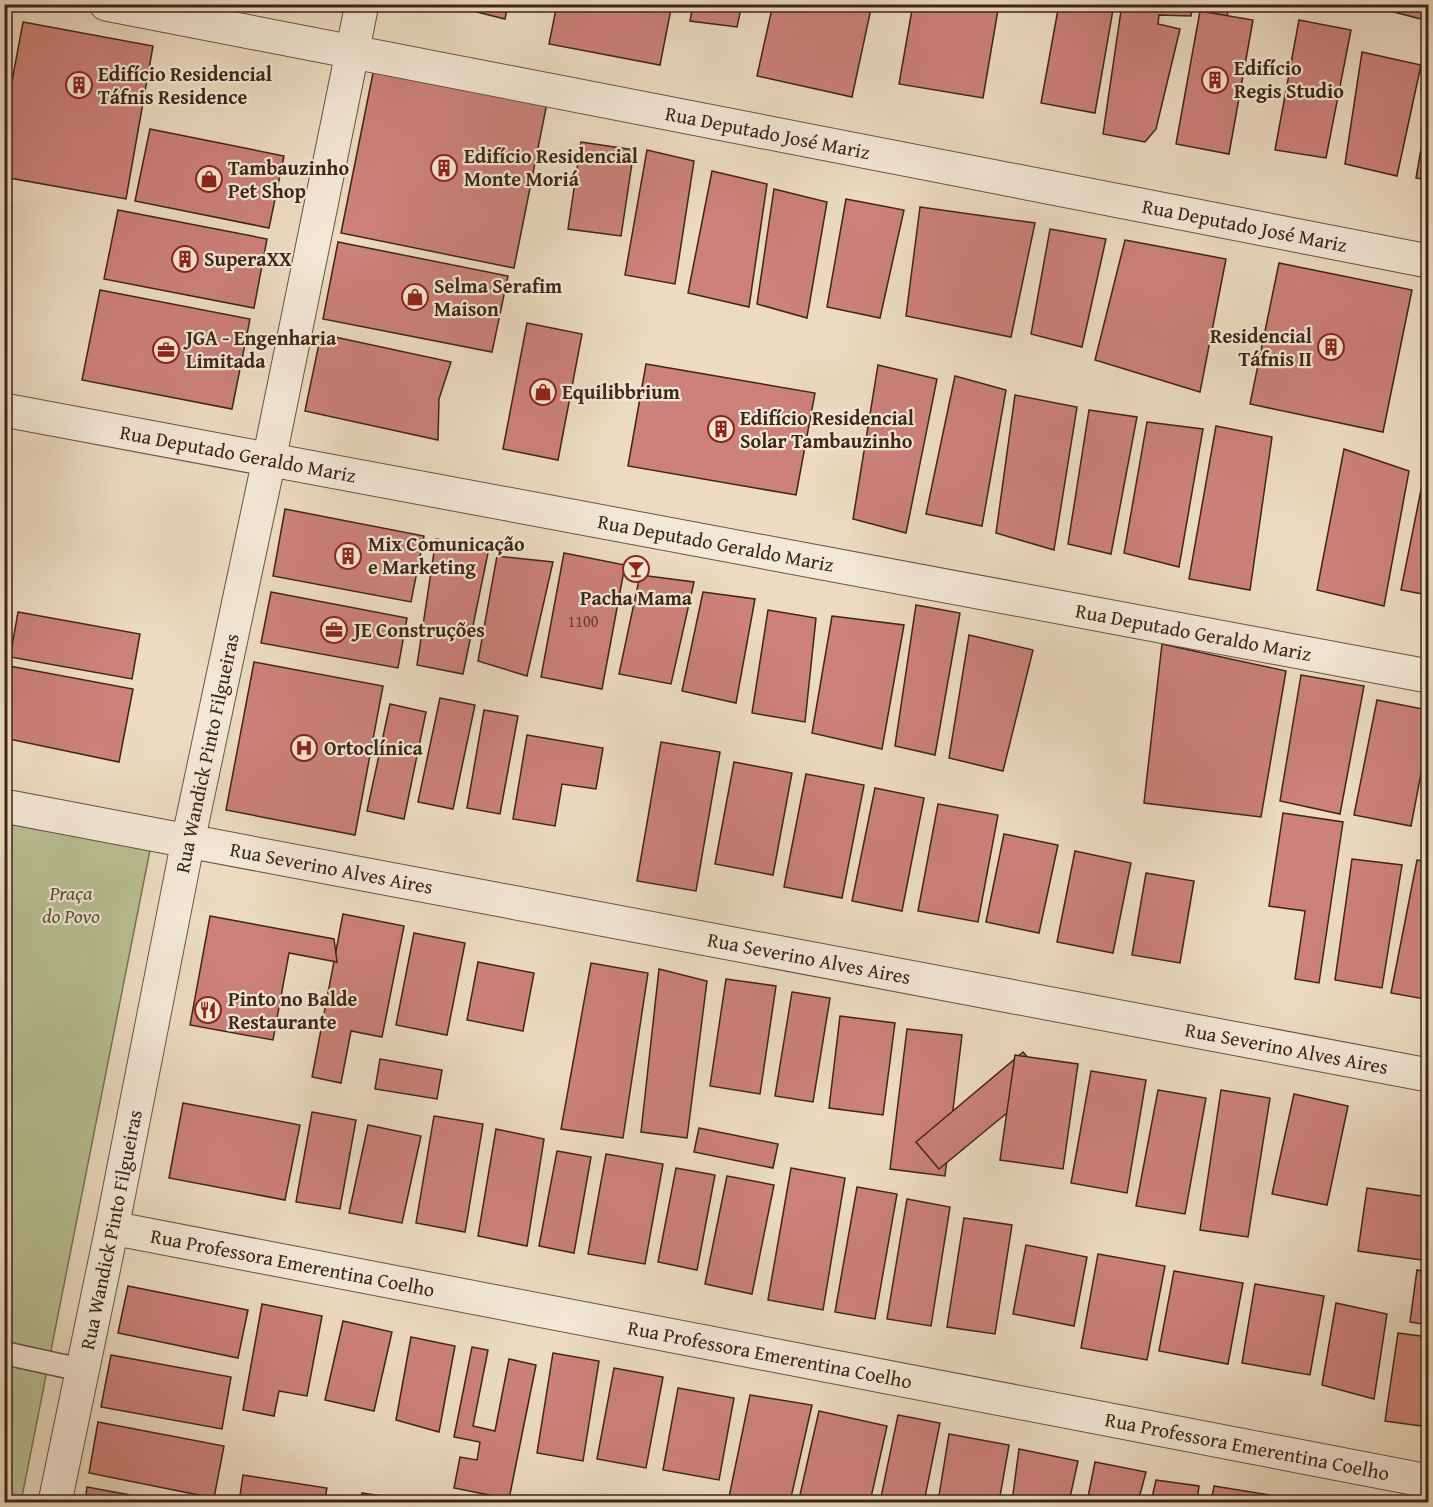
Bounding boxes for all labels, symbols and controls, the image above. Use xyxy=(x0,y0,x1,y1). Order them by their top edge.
place label: Edifício Regis Studio xyxy=(1234,53,1344,105)
place label: Edifício Residencial Táfnis Residence xyxy=(98,59,272,111)
building icon: Edifício Regis Studio xyxy=(1200,65,1230,95)
building icon: Edifício Residencial Táfnis Residence xyxy=(64,70,94,100)
street label: Rua Deputado José Mariz xyxy=(663,98,873,166)
place label: Edifício Residencial Monte Moriá xyxy=(464,141,638,193)
place label: Tambauzinho Pet Shop xyxy=(228,153,349,205)
building icon: Edifício Residencial Monte Moriá xyxy=(429,153,459,183)
shop icon: Tambauzinho Pet Shop xyxy=(194,164,224,194)
street label: Rua Deputado José Mariz xyxy=(1140,191,1350,259)
building icon: SuperaXX xyxy=(170,244,200,274)
place label: SuperaXX xyxy=(204,244,292,273)
place label: Selma Serafim Maison xyxy=(434,271,562,323)
shop icon: Selma Serafim Maison xyxy=(400,282,430,312)
place label: Residencial Táfnis II xyxy=(1210,321,1312,373)
place label: JGA - Engenharia Limitada xyxy=(183,323,337,375)
building icon: Residencial Táfnis II xyxy=(1316,332,1346,362)
office icon: JGA - Engenharia Limitada xyxy=(151,335,181,365)
shop icon: Equilibbrium xyxy=(528,377,558,407)
place label: Equilibbrium xyxy=(562,377,680,406)
place label: Edifício Residencial Solar Tambauzinho xyxy=(740,403,914,455)
building icon: Edifício Residencial Solar Tambauzinho xyxy=(706,414,736,444)
street label: Rua Deputado Geraldo Mariz xyxy=(118,417,359,489)
street label: Rua Deputado Geraldo Mariz xyxy=(595,506,836,579)
place label: Mix Comunicação e Marketing xyxy=(368,529,525,581)
building icon: Mix Comunicação e Marketing xyxy=(333,541,363,571)
bar icon: Pacha Mama xyxy=(621,554,651,584)
place label: Pacha Mama xyxy=(580,583,693,612)
street label: Rua Deputado Geraldo Mariz xyxy=(1073,595,1314,668)
house number: 1100 xyxy=(568,609,599,633)
office icon: JE Construções xyxy=(319,615,349,645)
place label: JE Construções xyxy=(351,615,485,644)
street label: Rua Wandick Pinto Filgueiras xyxy=(167,631,246,875)
hospital icon: Ortoclínica xyxy=(289,733,319,763)
place label: Ortoclínica xyxy=(324,733,424,762)
street label: Rua Severino Alves Aires xyxy=(228,834,436,901)
park label: Praça do Povo xyxy=(42,878,100,930)
street label: Rua Severino Alves Aires xyxy=(705,924,913,991)
place label: Pinto no Balde Restaurante xyxy=(228,984,357,1036)
restaurant icon: Pinto no Balde Restaurante xyxy=(193,995,223,1025)
street label: Rua Severino Alves Aires xyxy=(1183,1014,1391,1081)
street label: Rua Wandick Pinto Filgueiras xyxy=(72,1107,149,1352)
street label: Rua Professora Emerentina Coelho xyxy=(148,1221,437,1304)
street label: Rua Professora Emerentina Coelho xyxy=(626,1313,915,1395)
street label: Rua Professora Emerentina Coelho xyxy=(1103,1404,1392,1487)

